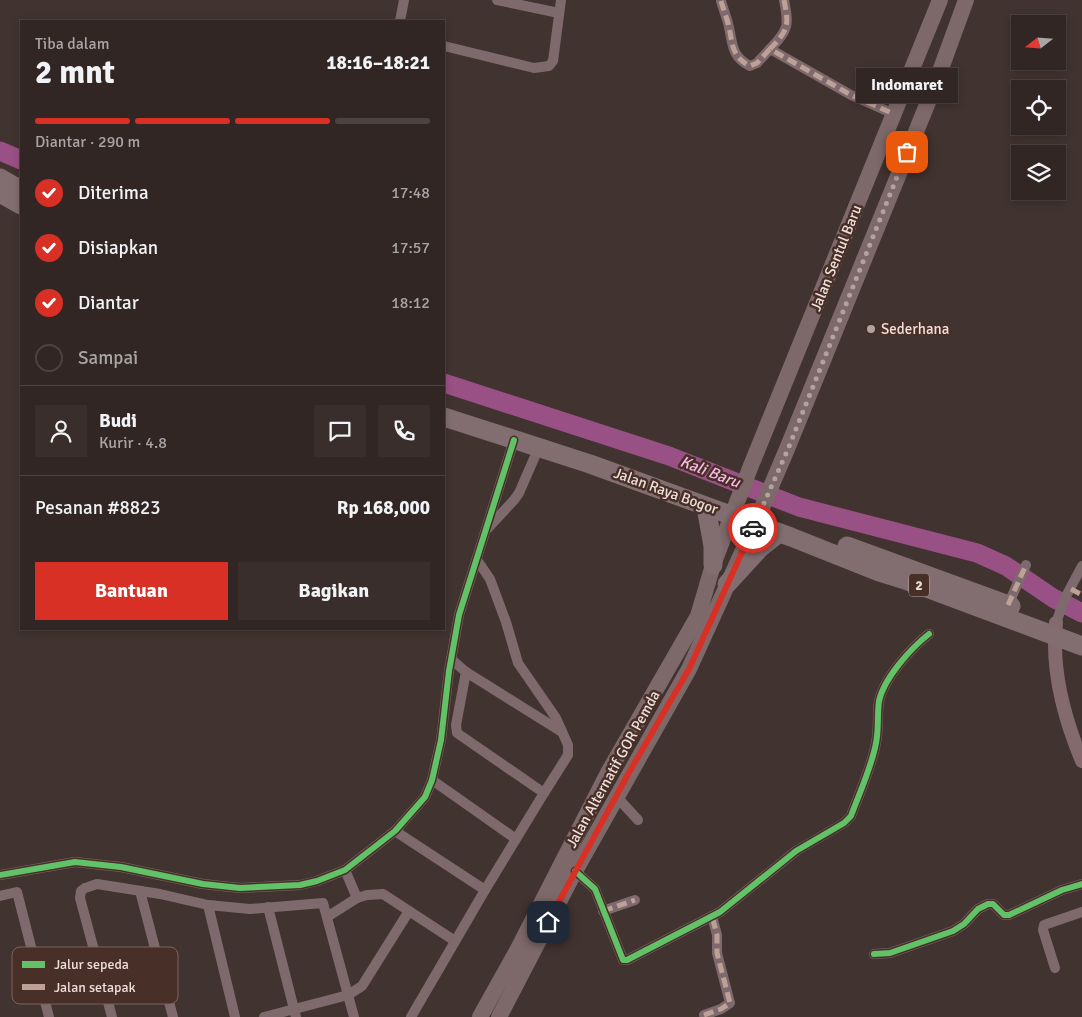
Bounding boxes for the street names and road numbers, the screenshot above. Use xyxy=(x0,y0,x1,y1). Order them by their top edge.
street label: Jalan Sentul Baru xyxy=(806,202,866,314)
street label: Jalan Raya Bogor xyxy=(611,464,721,518)
road number: 2 xyxy=(909,574,929,596)
street label: Jalan Alternatif GOR Pemda xyxy=(562,687,664,851)

